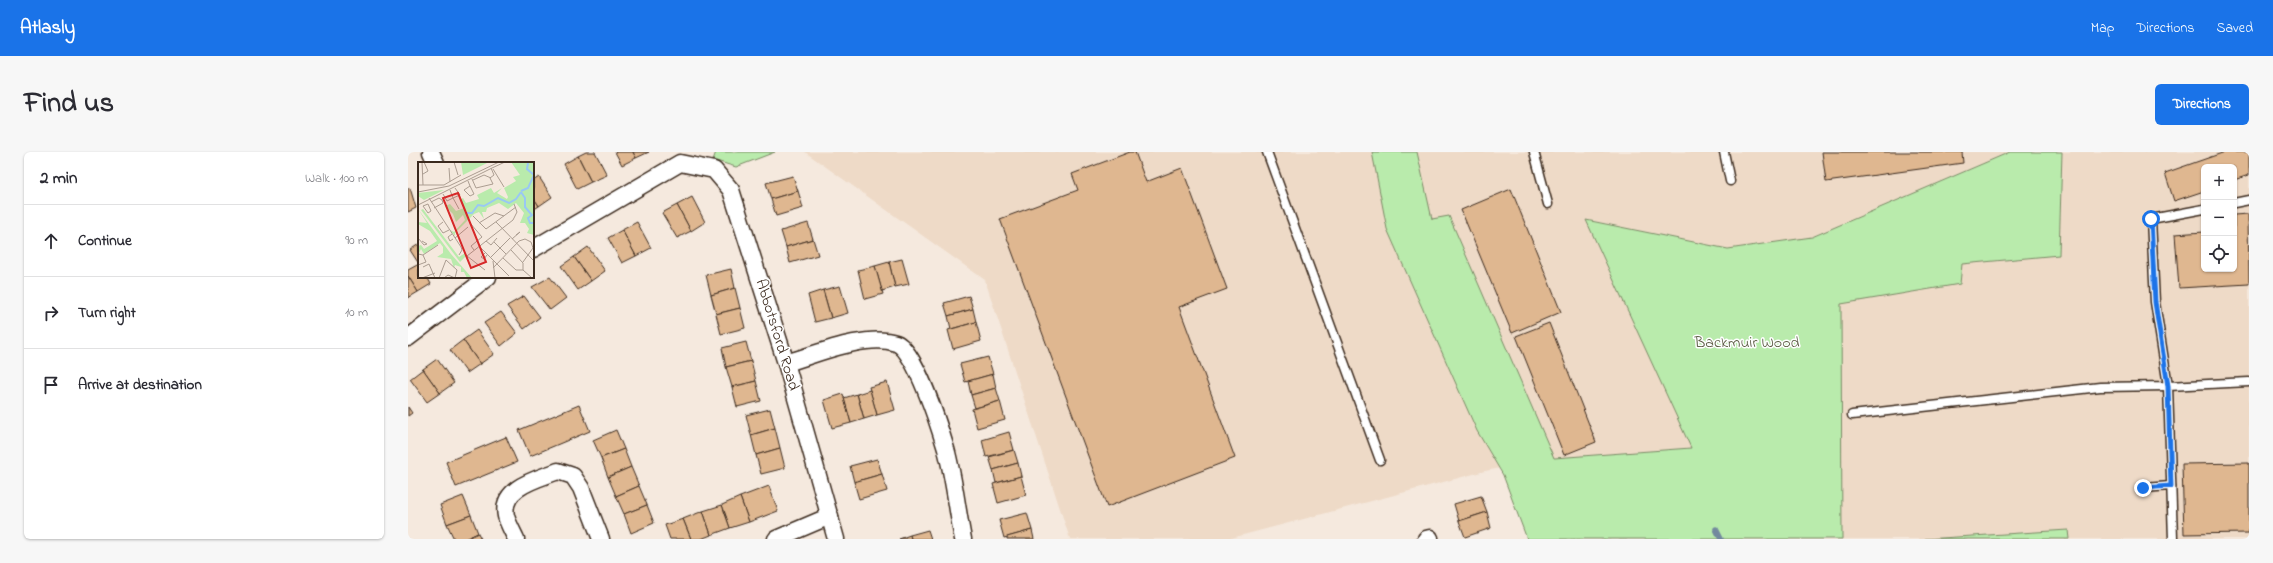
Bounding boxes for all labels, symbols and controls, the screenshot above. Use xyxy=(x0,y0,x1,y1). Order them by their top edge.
text: Atlasly xyxy=(20,15,75,42)
text: Map xyxy=(2091,18,2114,39)
text: Directions xyxy=(2136,18,2194,39)
text: Saved xyxy=(2216,18,2253,39)
text: Find us xyxy=(24,84,114,125)
button: Directions xyxy=(2155,84,2249,125)
inset map xyxy=(418,162,534,278)
map controls xyxy=(2201,164,2237,272)
button: + xyxy=(2201,164,2237,200)
text: 2 min xyxy=(40,166,77,191)
text: Walk · 100 m xyxy=(305,169,368,188)
button: − xyxy=(2201,200,2237,236)
route start xyxy=(2142,210,2160,228)
icon: ahead xyxy=(40,230,62,252)
text: Continue xyxy=(78,230,132,252)
text: 90 m xyxy=(345,231,368,250)
button: locate xyxy=(2201,236,2237,272)
street label: Abbotsford Road xyxy=(749,276,805,394)
icon: right xyxy=(40,302,62,324)
text: Turn right xyxy=(78,302,136,324)
text: 10 m xyxy=(345,303,368,322)
park label: Backmuir Wood xyxy=(1694,331,1799,355)
icon: arrive xyxy=(40,374,62,396)
text: Arrive at destination xyxy=(78,374,202,396)
route end xyxy=(2134,479,2152,497)

